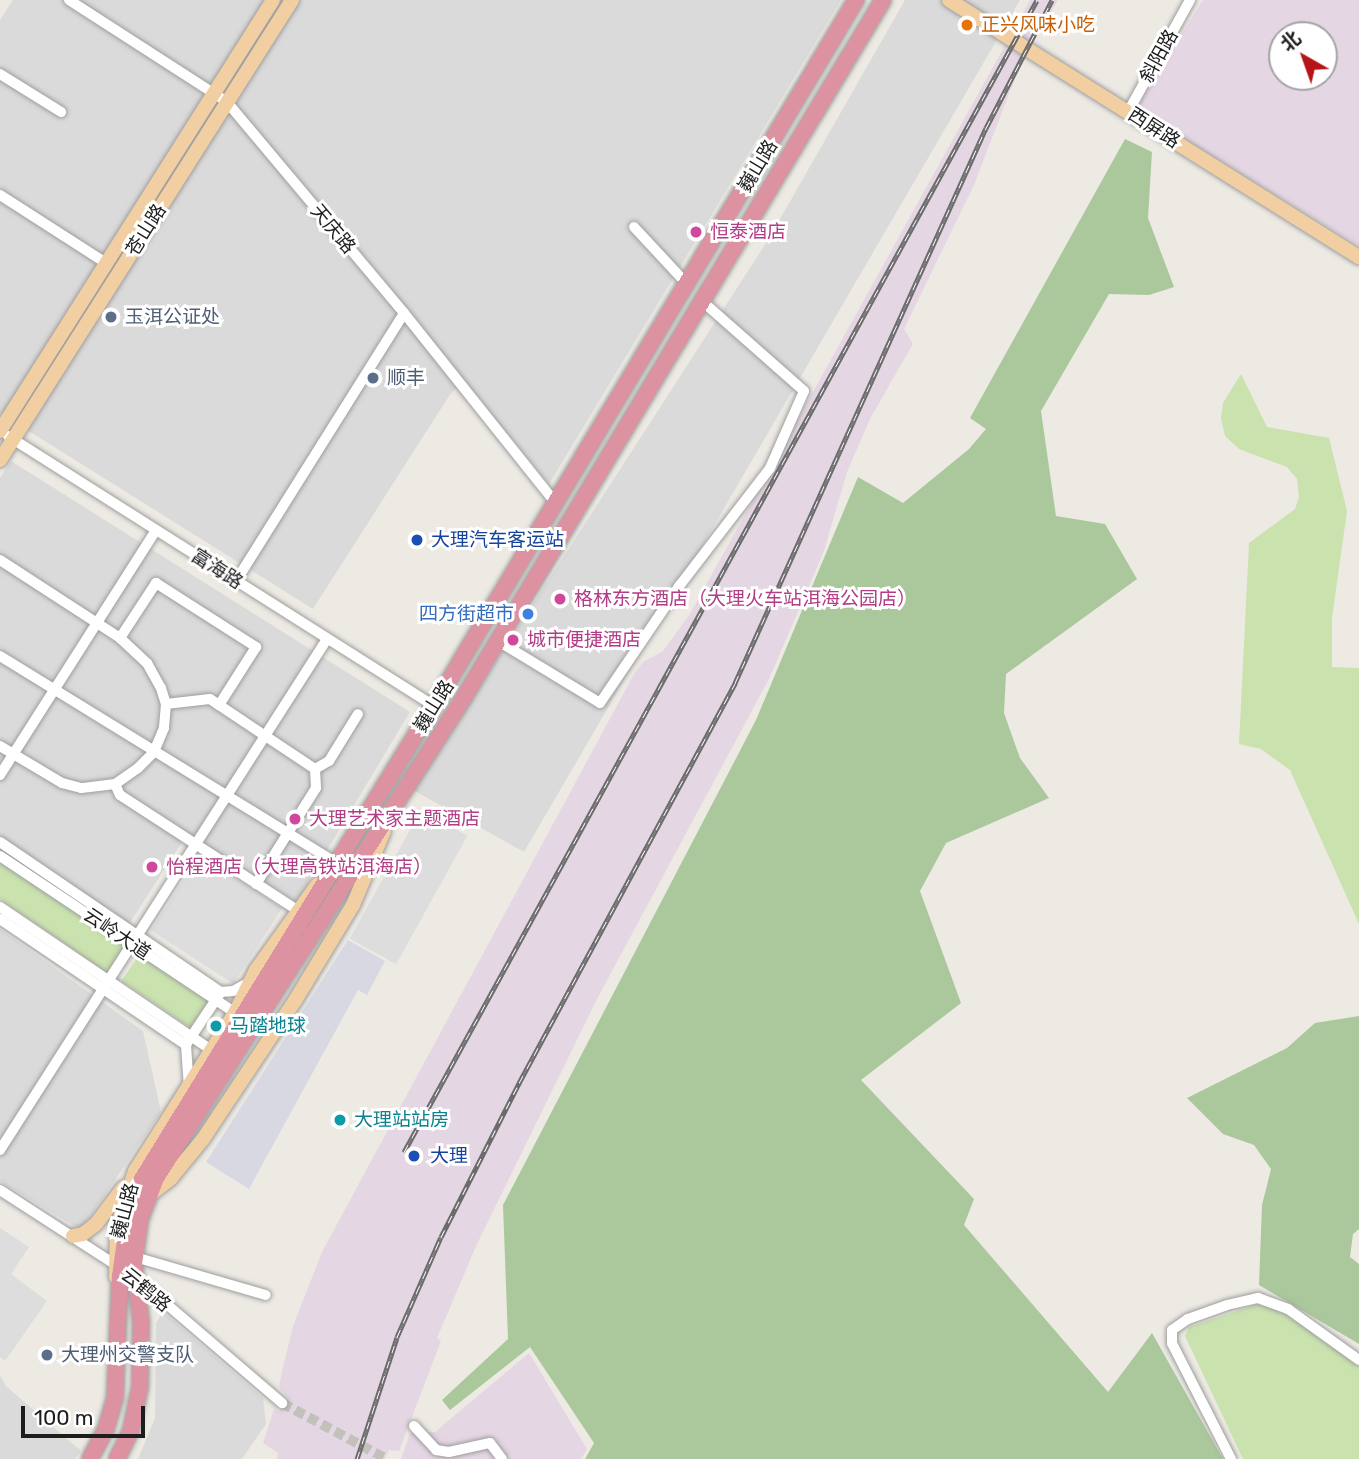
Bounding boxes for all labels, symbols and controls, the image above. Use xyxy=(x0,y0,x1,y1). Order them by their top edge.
place label: 正兴风味小吃 xyxy=(981,14,1095,36)
marker: 正兴风味小吃 xyxy=(959,17,975,33)
north arrow xyxy=(1268,21,1338,91)
street label: 斜阳路 xyxy=(1135,26,1183,86)
text: 北 xyxy=(1276,26,1305,56)
street label: 西屏路 xyxy=(1124,103,1184,153)
street label: 巍山路 xyxy=(734,136,782,196)
street label: 苍山路 xyxy=(121,200,171,260)
street label: 天庆路 xyxy=(306,200,360,258)
place label: 恒泰酒店 xyxy=(710,221,786,243)
marker: 恒泰酒店 xyxy=(688,224,704,240)
place label: 玉洱公证处 xyxy=(125,306,220,328)
marker: 玉洱公证处 xyxy=(103,309,119,325)
place label: 顺丰 xyxy=(387,367,425,389)
marker: 顺丰 xyxy=(365,370,381,386)
place label: 大理汽车客运站 xyxy=(431,529,564,551)
marker: 大理汽车客运站 xyxy=(409,532,425,548)
street label: 富海路 xyxy=(187,544,247,594)
place label: 格林东方酒店（大理火车站洱海公园店） xyxy=(574,588,916,610)
marker: 格林东方酒店（大理火车站洱海公园店） xyxy=(552,591,568,607)
place label: 四方街超市 xyxy=(419,603,514,625)
marker: 四方街超市 xyxy=(520,606,536,622)
place label: 城市便捷酒店 xyxy=(527,629,641,651)
marker: 城市便捷酒店 xyxy=(505,632,521,648)
street label: 巍山路 xyxy=(409,676,459,736)
place label: 大理艺术家主题酒店 xyxy=(309,808,480,830)
marker: 大理艺术家主题酒店 xyxy=(287,811,303,827)
place label: 怡程酒店（大理高铁站洱海店） xyxy=(166,856,432,878)
marker: 怡程酒店（大理高铁站洱海店） xyxy=(144,859,160,875)
street label: 云岭大道 xyxy=(79,903,155,965)
place label: 马踏地球 xyxy=(230,1015,306,1037)
marker: 马踏地球 xyxy=(208,1018,224,1034)
place label: 大理站站房 xyxy=(354,1109,449,1131)
marker: 大理站站房 xyxy=(332,1112,348,1128)
place label: 大理 xyxy=(430,1145,468,1167)
marker: 大理 xyxy=(404,1146,424,1166)
street label: 巍山路 xyxy=(107,1181,143,1241)
street label: 云鹤路 xyxy=(117,1263,175,1317)
place label: 大理州交警支队 xyxy=(61,1344,194,1366)
marker: 大理州交警支队 xyxy=(39,1347,55,1363)
scale bar xyxy=(24,1392,149,1436)
text: 100 m xyxy=(34,1405,93,1430)

